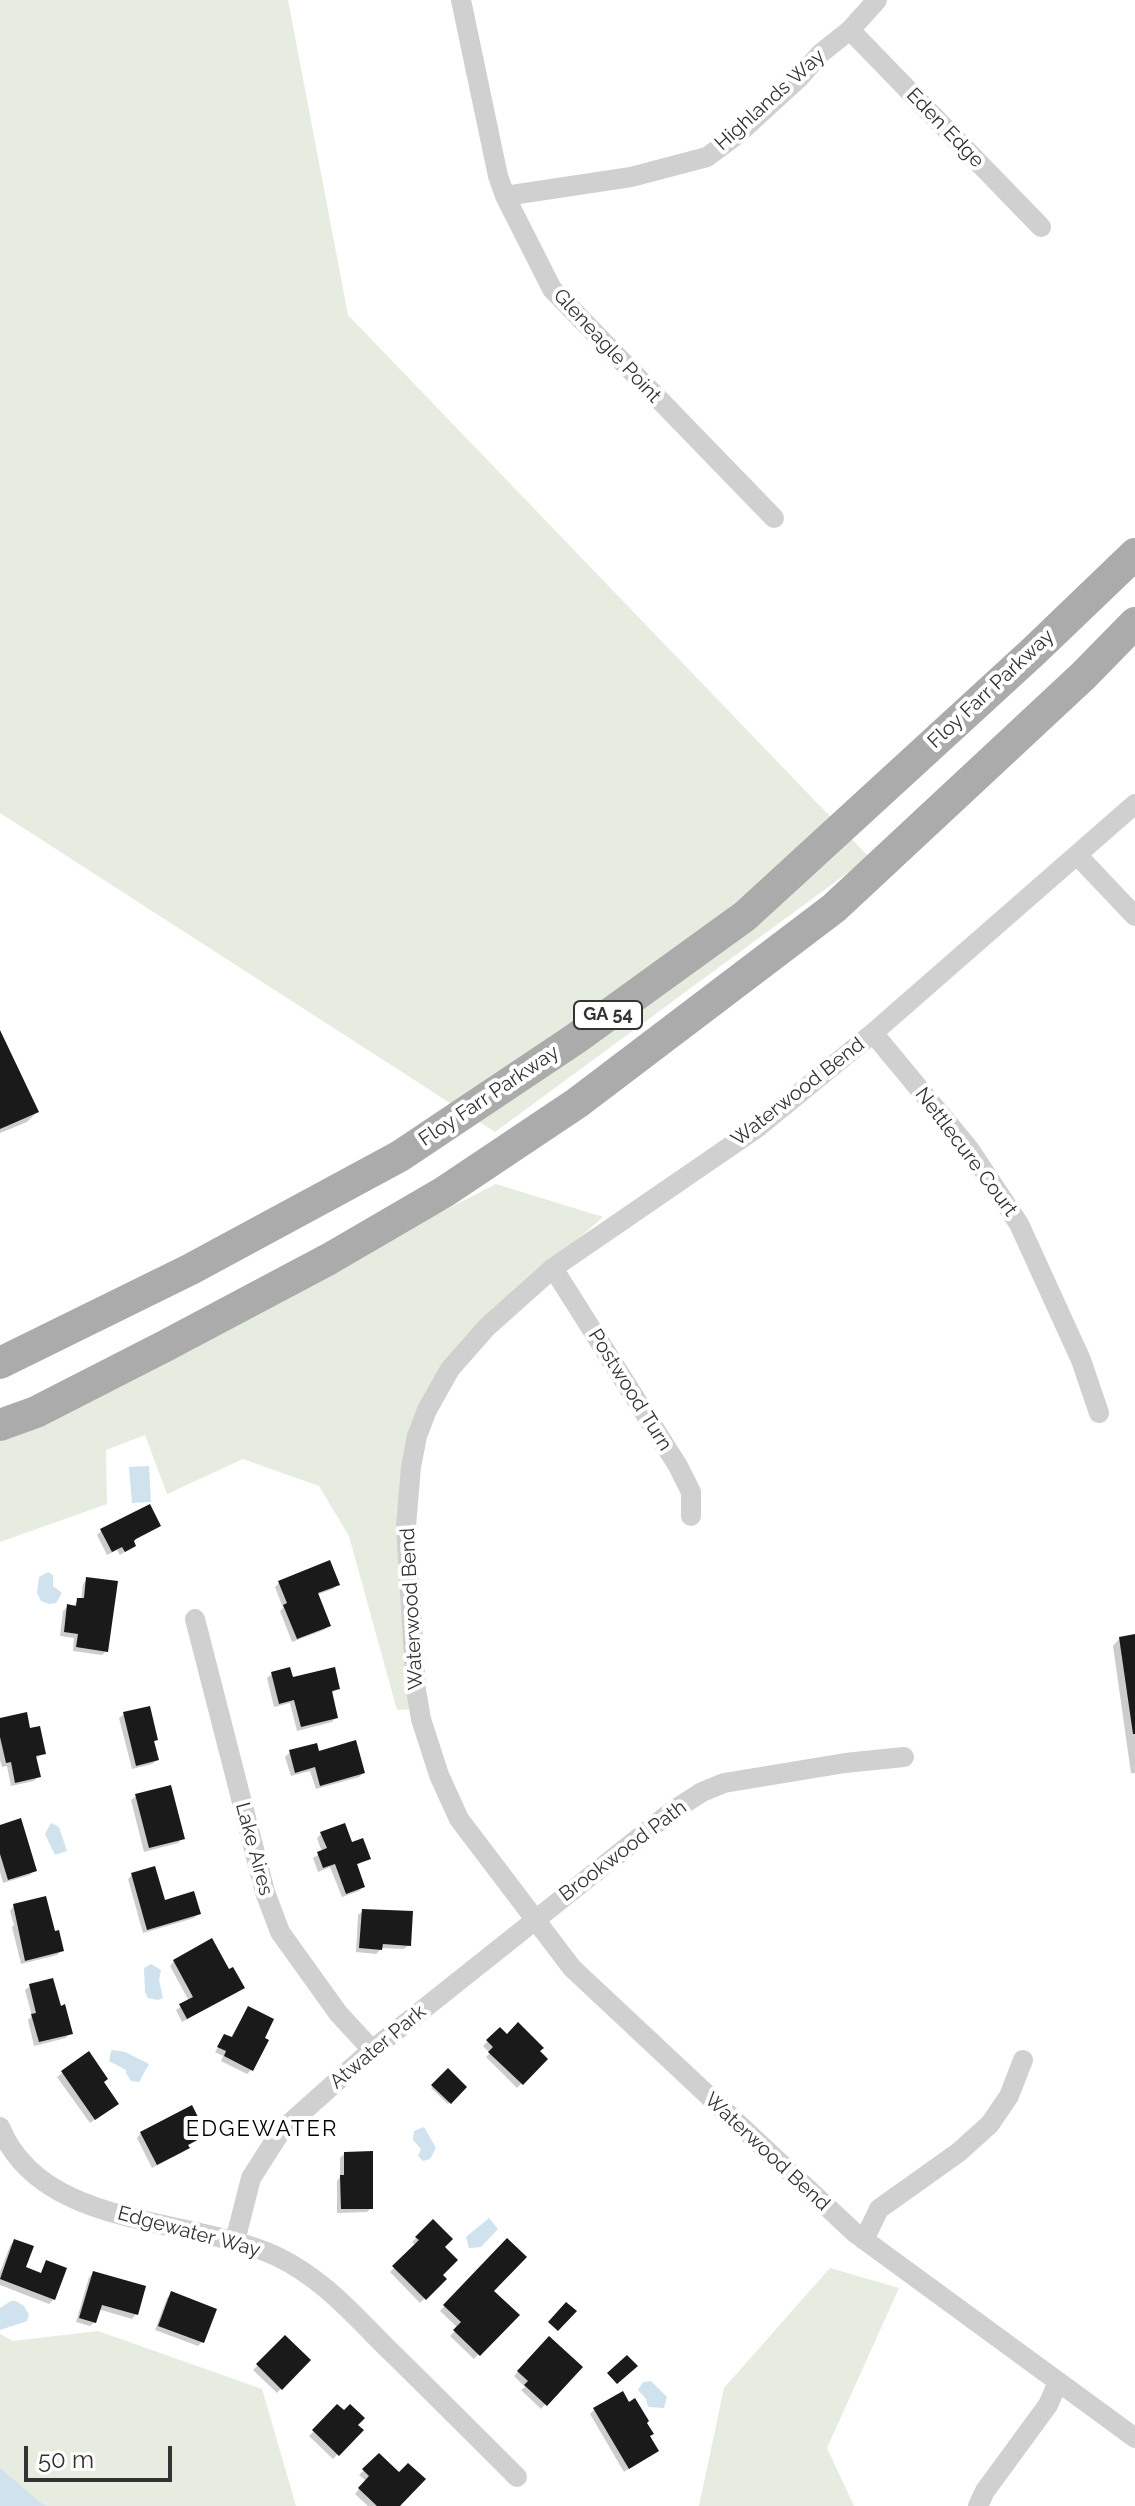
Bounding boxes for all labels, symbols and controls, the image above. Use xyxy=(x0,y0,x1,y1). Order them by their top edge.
street label: Highlands Way xyxy=(710,44,830,156)
street label: Eden Edge xyxy=(901,83,989,173)
street label: Gleneagle Point xyxy=(548,284,666,408)
street label: Floy Farr Parkway xyxy=(923,624,1059,754)
road number: GA 54 xyxy=(574,1001,642,1029)
street label: Waterwood Bend xyxy=(727,1033,869,1151)
street label: Floy Farr Parkway xyxy=(415,1040,563,1152)
street label: Nettlecure Court xyxy=(910,1083,1022,1221)
street label: Postwood Turn xyxy=(583,1325,677,1455)
street label: Waterwood Bend xyxy=(396,1527,428,1691)
street label: Brookwood Path xyxy=(555,1795,691,1907)
street label: Lake Aires xyxy=(230,1800,278,1898)
street label: Atwater Park xyxy=(325,2000,431,2094)
street label: Waterwood Bend xyxy=(699,2088,835,2216)
district label: EDGEWATER xyxy=(186,2116,338,2142)
street label: Edgewater Way xyxy=(115,2201,263,2263)
scale bar xyxy=(28,2430,176,2480)
text: 50 m xyxy=(38,2445,94,2474)

